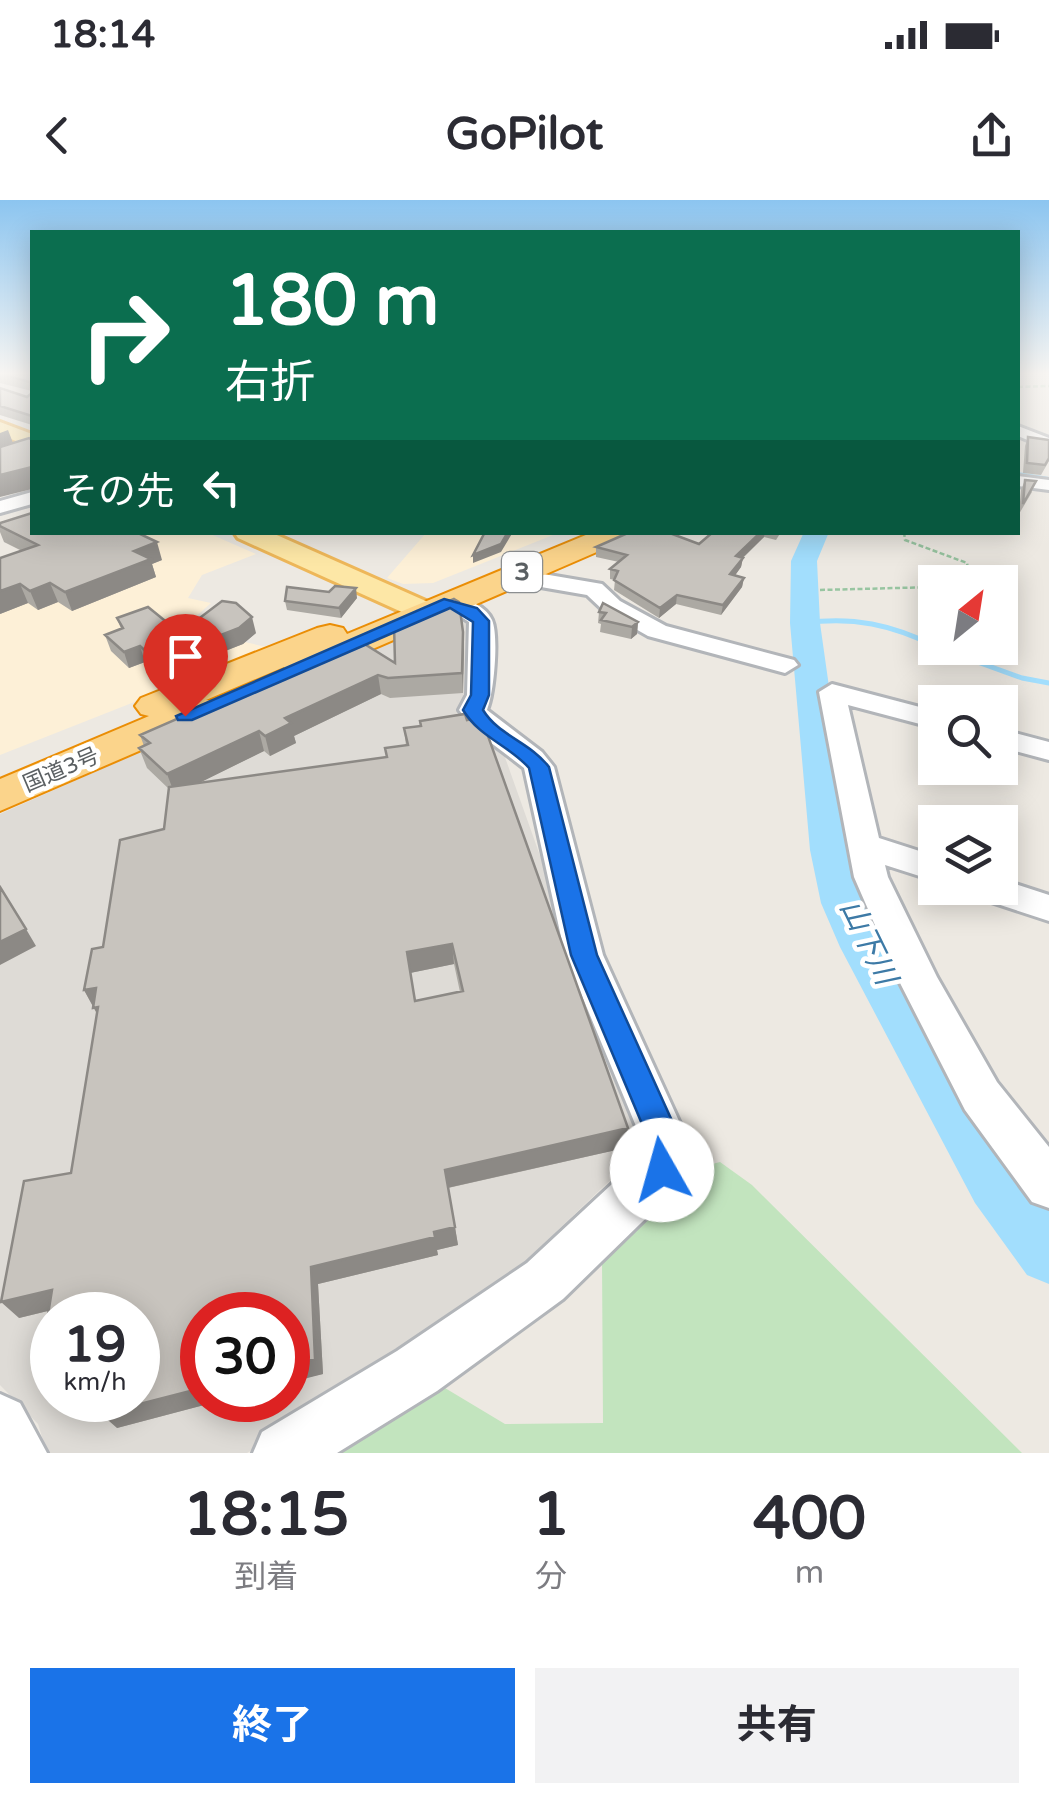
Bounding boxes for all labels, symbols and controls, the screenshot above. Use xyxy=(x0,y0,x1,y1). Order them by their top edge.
text: 18:14 xyxy=(50,12,155,58)
icon: back xyxy=(30,108,85,163)
text: GoPilot xyxy=(446,108,603,162)
icon: share xyxy=(964,108,1019,163)
text: 180 m xyxy=(225,260,439,344)
icon: right xyxy=(60,270,190,400)
text: 右折 xyxy=(225,356,315,410)
icon: left xyxy=(194,460,249,515)
text: その先 xyxy=(60,469,174,515)
road number: 3 xyxy=(502,552,542,592)
north arrow xyxy=(918,565,1018,665)
map controls xyxy=(918,565,1018,905)
pin xyxy=(143,614,228,717)
icon: arrive xyxy=(158,629,213,684)
button: search xyxy=(918,685,1018,785)
street label: 国道3号 xyxy=(19,742,103,798)
button: layers xyxy=(918,805,1018,905)
water label: 山下川 xyxy=(832,893,906,993)
position arrow xyxy=(610,1118,714,1222)
speed limit sign: 30 xyxy=(180,1292,310,1422)
text: 19 xyxy=(64,1315,126,1375)
text: km/h xyxy=(64,1367,126,1397)
text: 18:15 xyxy=(183,1479,349,1551)
text: 1 xyxy=(532,1479,570,1551)
text: 400 xyxy=(753,1483,866,1555)
text: m xyxy=(795,1554,824,1592)
text: 到着 xyxy=(234,1558,298,1596)
text: 分 xyxy=(535,1558,567,1596)
button: 終了 xyxy=(30,1668,515,1783)
button: 共有 xyxy=(535,1668,1019,1783)

